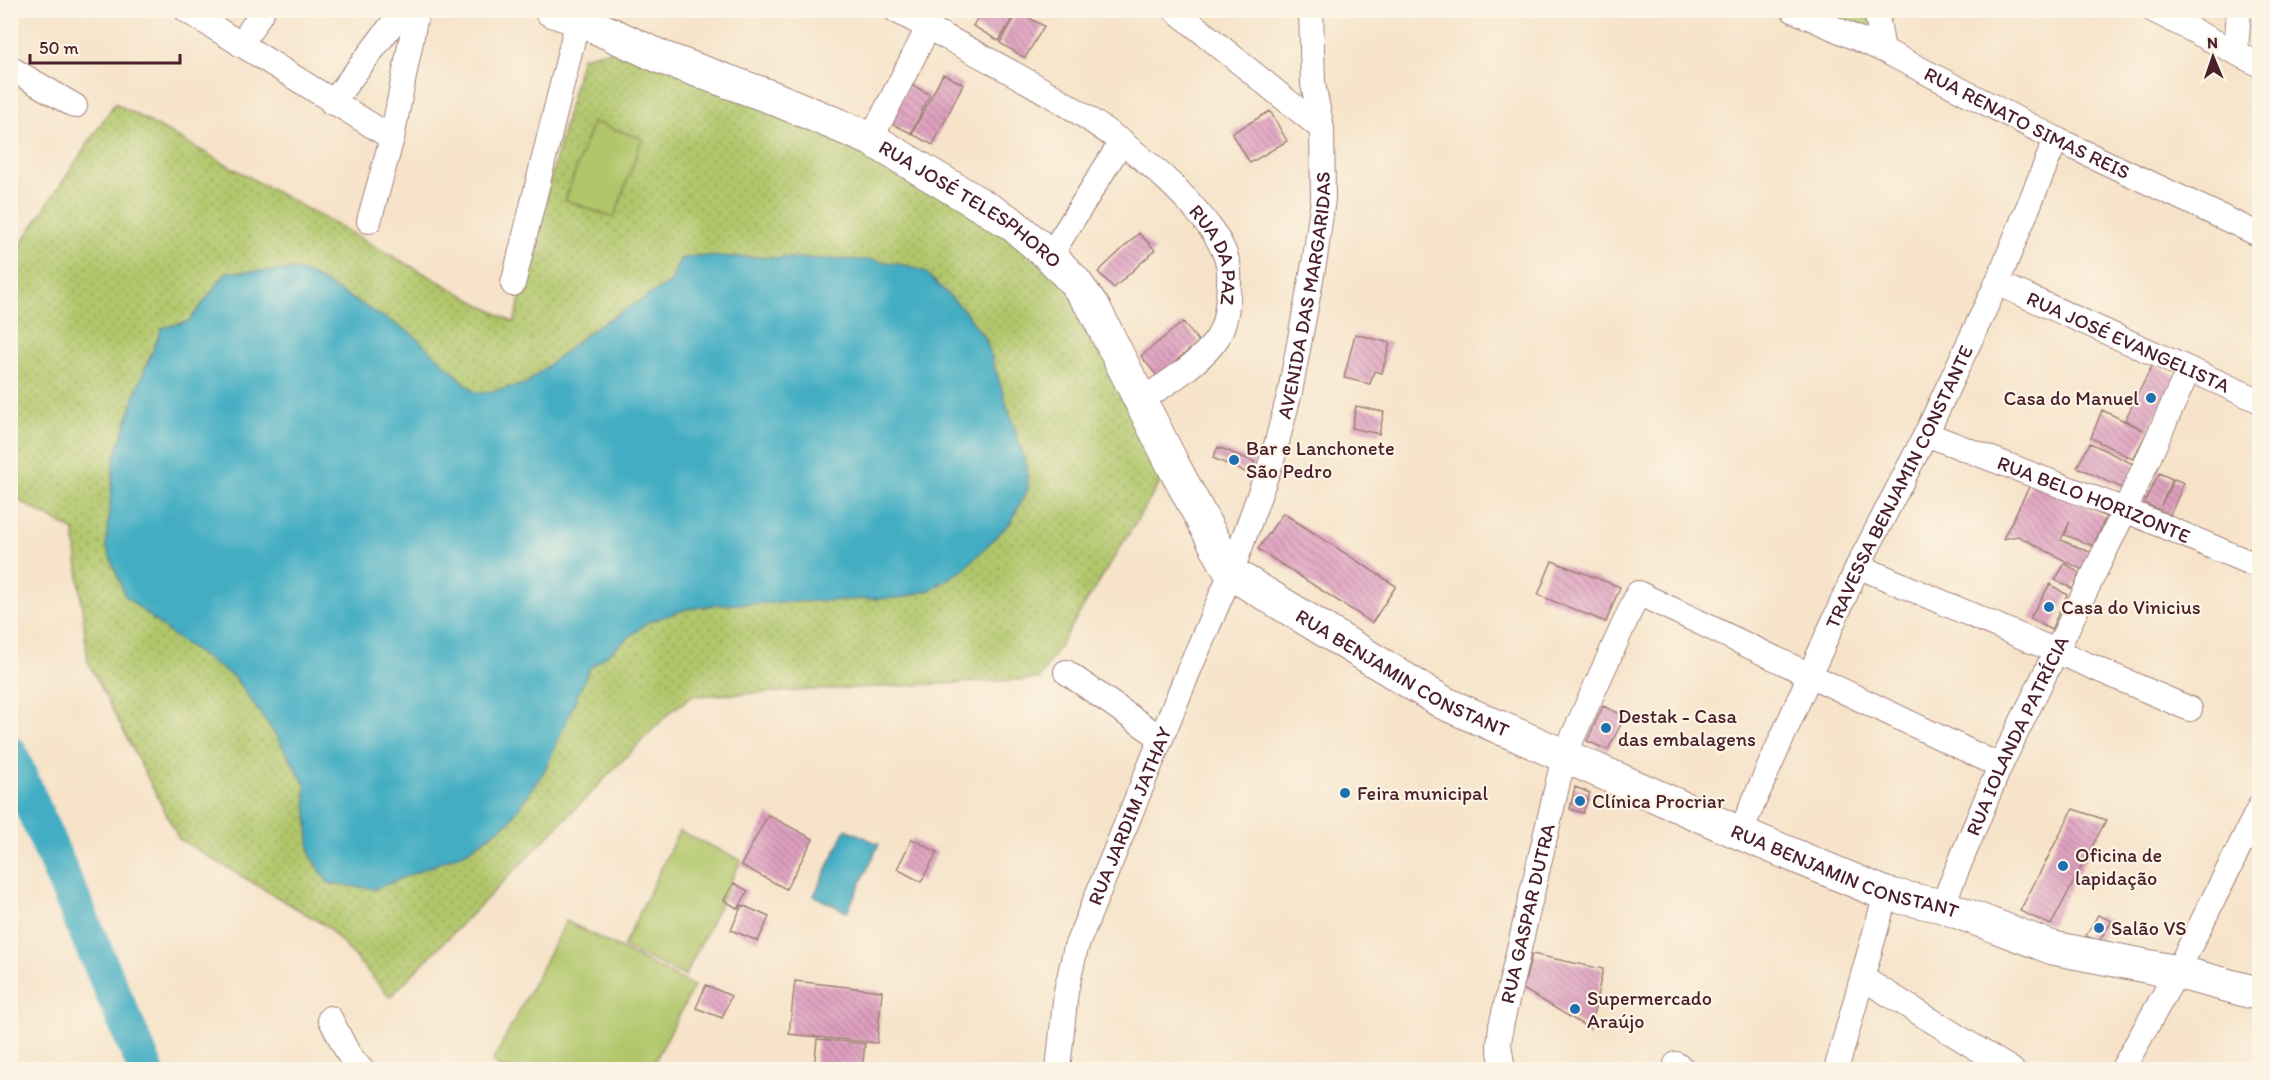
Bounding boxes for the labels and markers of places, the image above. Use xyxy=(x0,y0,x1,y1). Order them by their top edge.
place label: Casa do Manuel xyxy=(2003,386,2139,410)
marker: Casa do Manuel xyxy=(2144,391,2158,405)
place label: Bar e Lanchonete São Pedro xyxy=(1246,436,1395,483)
marker: Bar e Lanchonete São Pedro xyxy=(1227,453,1241,467)
place label: Casa do Vinicius xyxy=(2061,595,2201,619)
marker: Casa do Vinicius xyxy=(2042,600,2056,614)
place label: Destak - Casa das embalagens xyxy=(1618,704,1756,751)
marker: Destak - Casa das embalagens xyxy=(1599,721,1613,735)
place label: Feira municipal xyxy=(1357,781,1488,805)
marker: Feira municipal xyxy=(1338,786,1352,800)
place label: Clínica Procriar xyxy=(1592,789,1725,813)
marker: Clínica Procriar xyxy=(1573,794,1587,808)
place label: Oficina de lapidação xyxy=(2075,843,2162,890)
marker: Oficina de lapidação xyxy=(2056,859,2070,873)
place label: Salão VS xyxy=(2111,916,2186,940)
marker: Salão VS xyxy=(2092,921,2106,935)
place label: Supermercado Araújo xyxy=(1587,986,1712,1033)
marker: Supermercado Araújo xyxy=(1568,1002,1582,1016)

